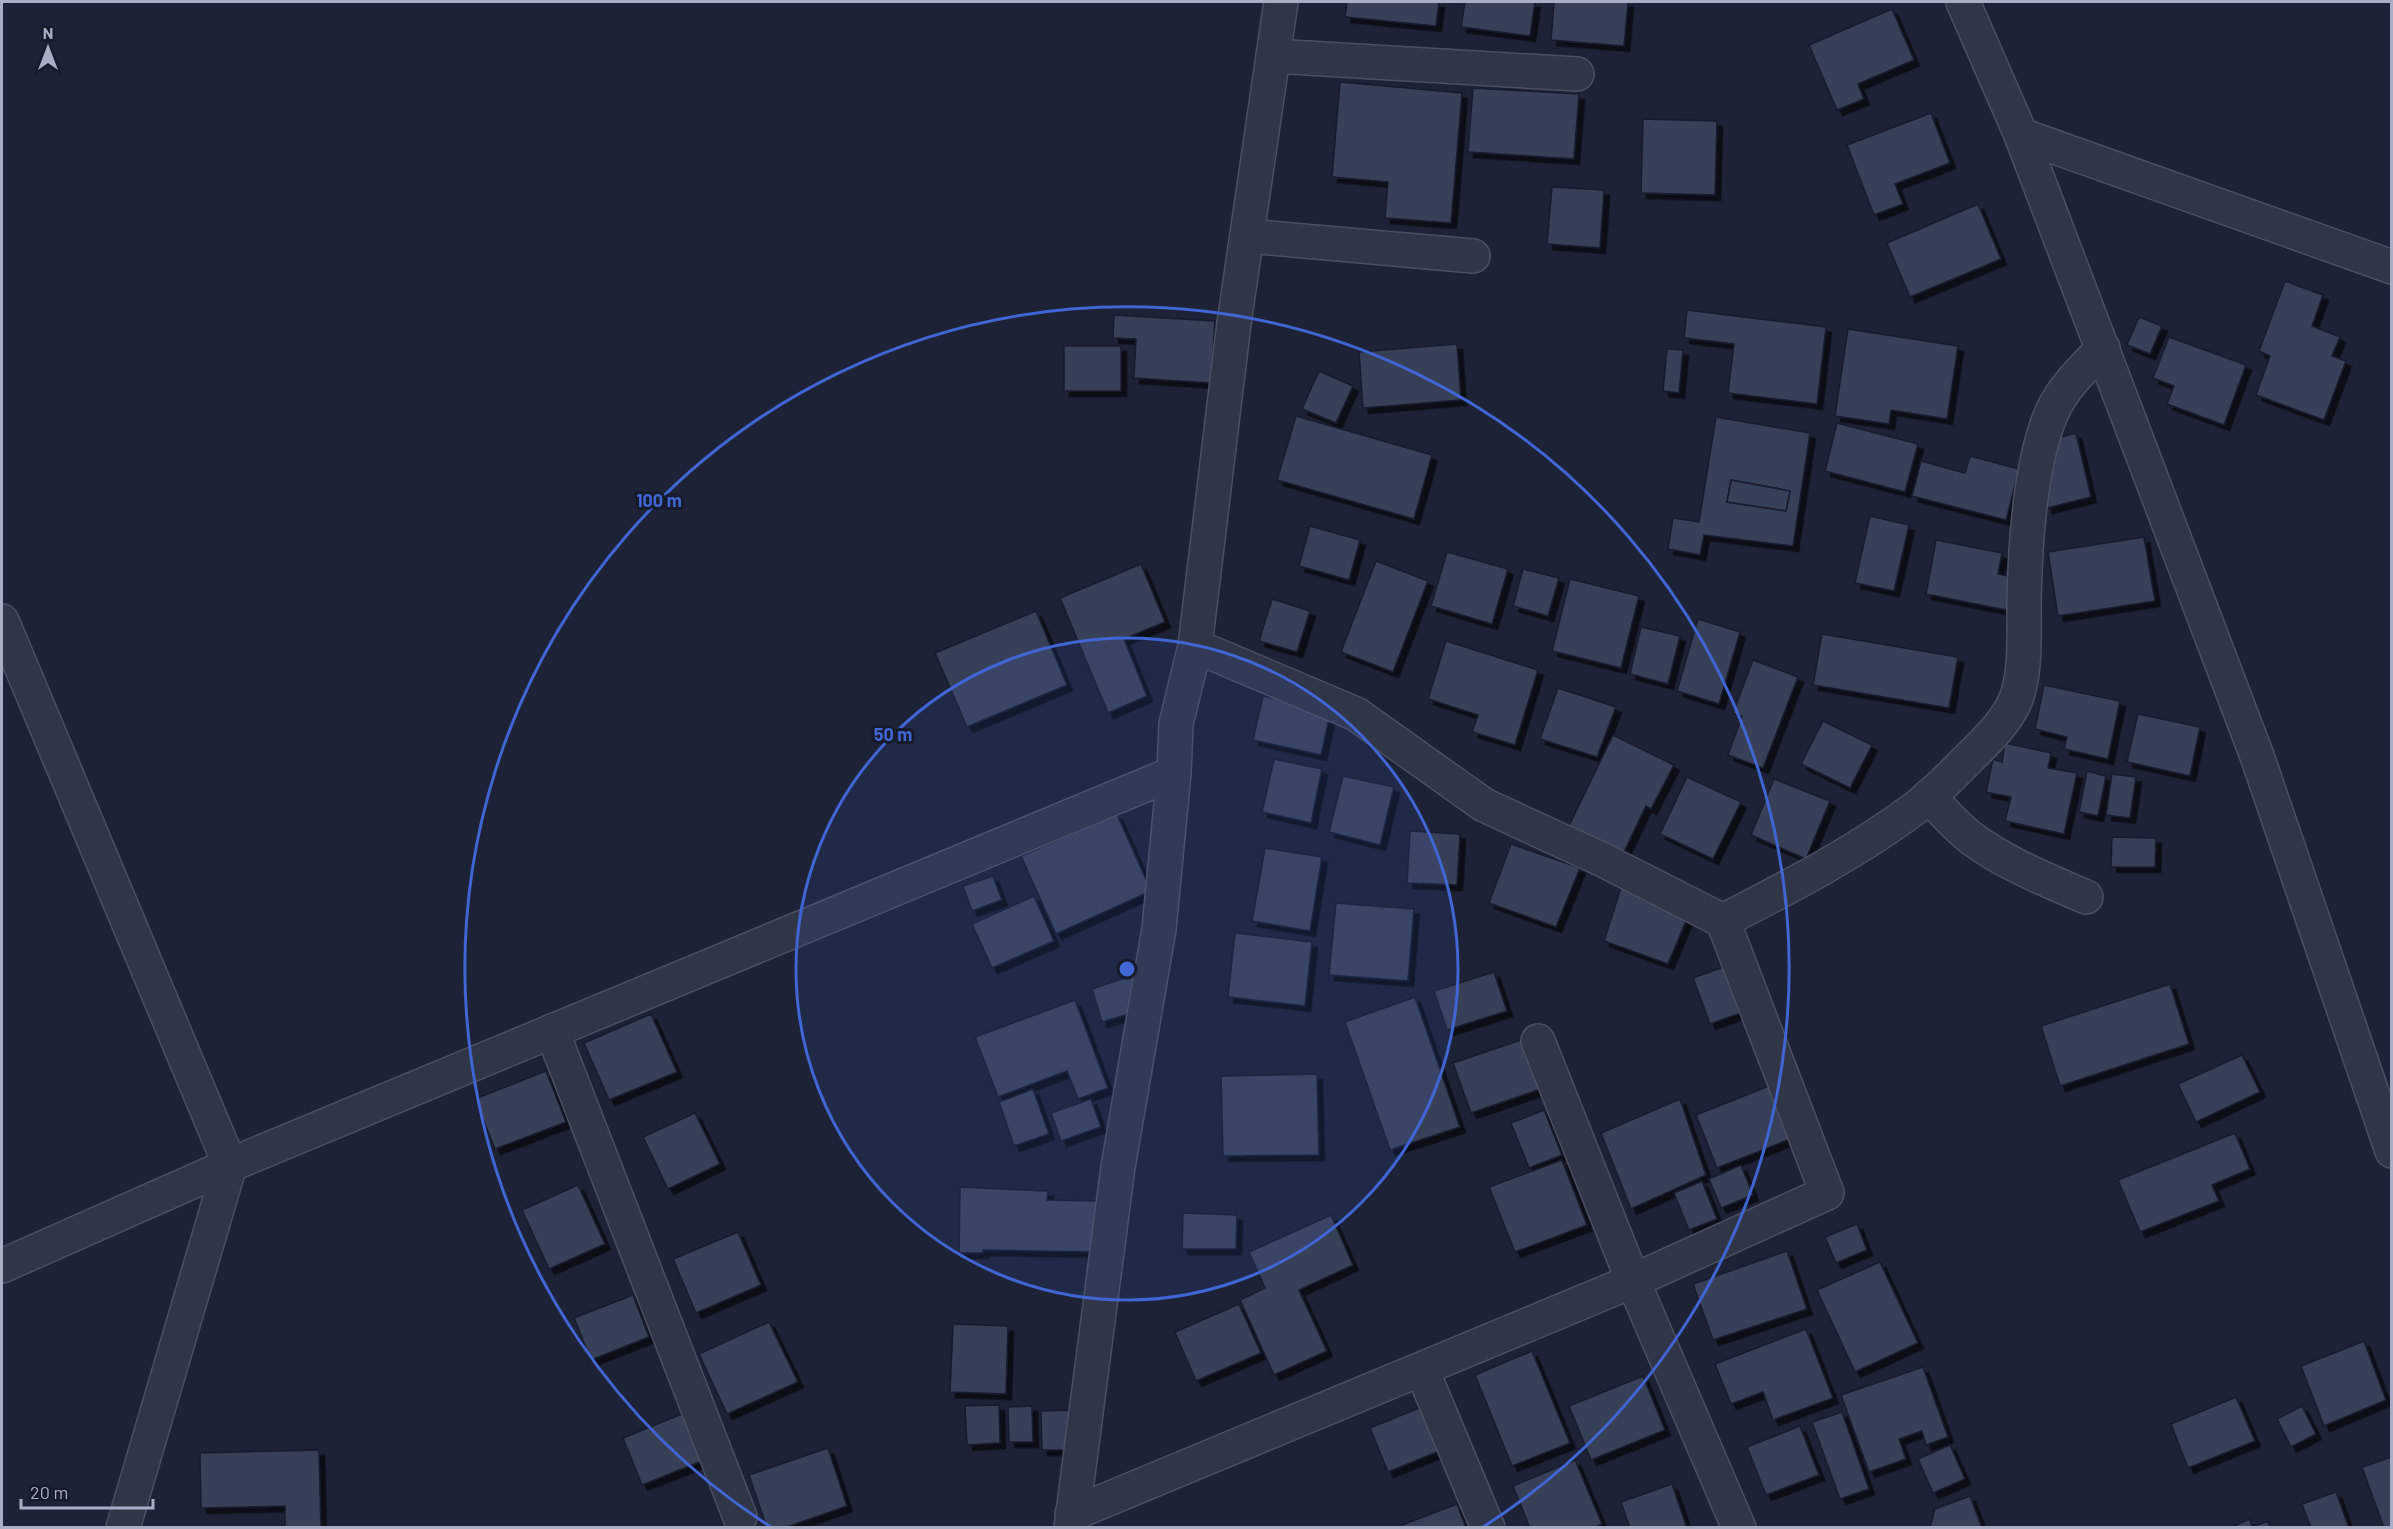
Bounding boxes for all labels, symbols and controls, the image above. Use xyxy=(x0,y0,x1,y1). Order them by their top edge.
north arrow xyxy=(18,18,78,78)
text: N xyxy=(43,23,53,42)
text: 100 m xyxy=(636,489,682,511)
text: 50 m xyxy=(874,723,912,745)
centre of rings xyxy=(1117,959,1137,979)
scale bar xyxy=(21,1472,153,1510)
text: 20 m xyxy=(30,1481,68,1503)

